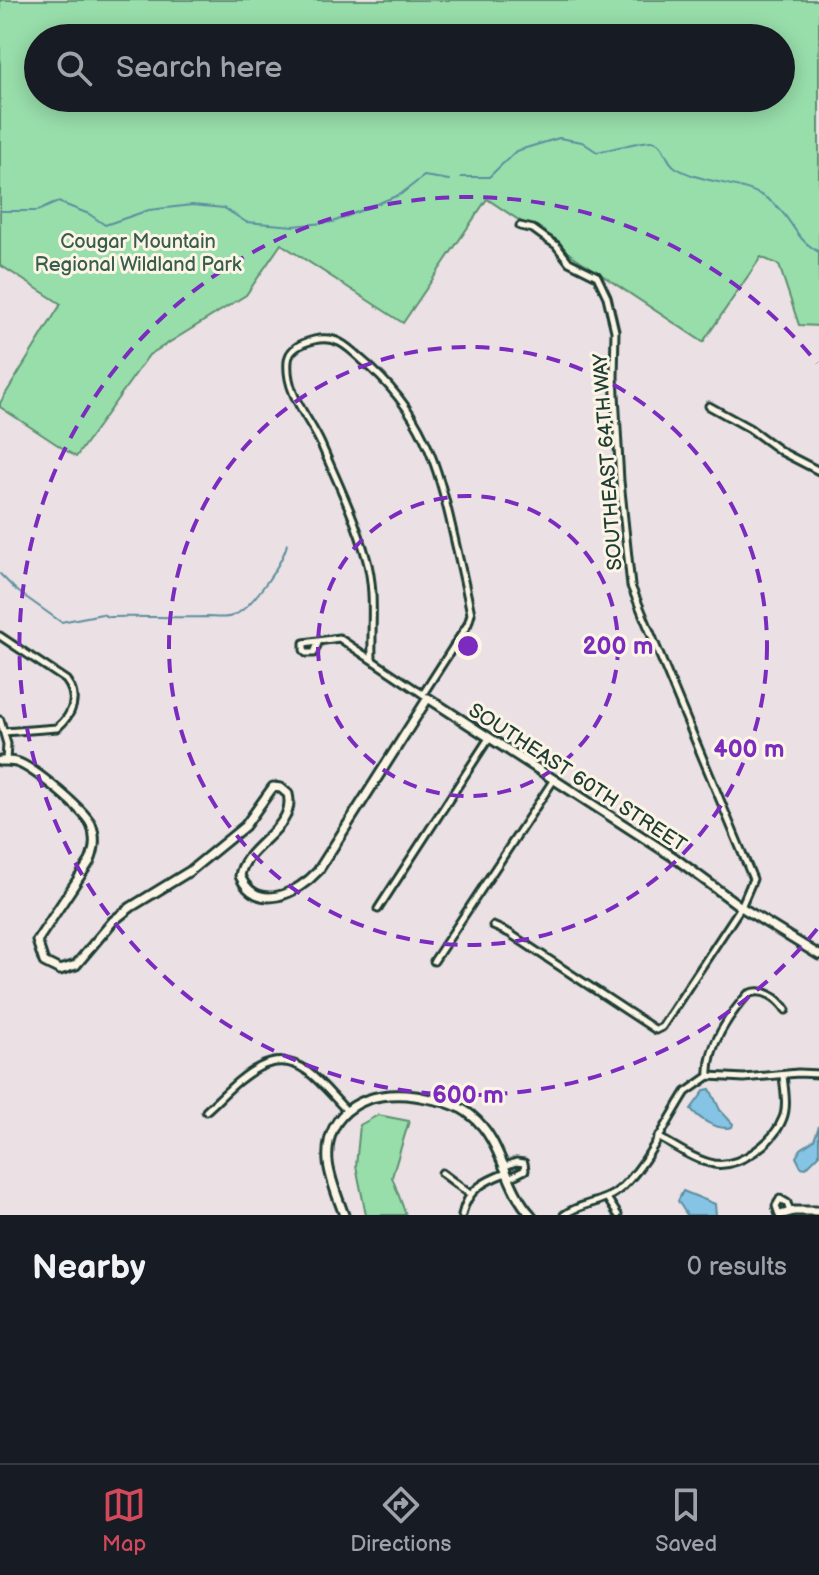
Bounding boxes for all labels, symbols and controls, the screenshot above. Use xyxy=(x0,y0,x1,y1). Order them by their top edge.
search box xyxy=(24,24,795,112)
icon: search xyxy=(52,46,96,90)
text: Search here xyxy=(116,50,282,86)
park label: Cougar Mountain Regional Wildland Park xyxy=(35,230,242,277)
street label: SOUTHEAST 64TH WAY xyxy=(588,352,628,571)
centre of rings xyxy=(454,632,482,660)
text: 200 m xyxy=(583,632,653,661)
street label: SOUTHEAST 60TH STREET xyxy=(464,698,691,857)
text: 400 m xyxy=(714,735,785,764)
text: 600 m xyxy=(432,1081,504,1110)
text: Nearby xyxy=(32,1247,146,1288)
text: 0 results xyxy=(687,1252,787,1283)
tab: Map xyxy=(102,1483,146,1558)
tab: Directions xyxy=(350,1483,451,1558)
tab: Saved xyxy=(655,1483,717,1558)

